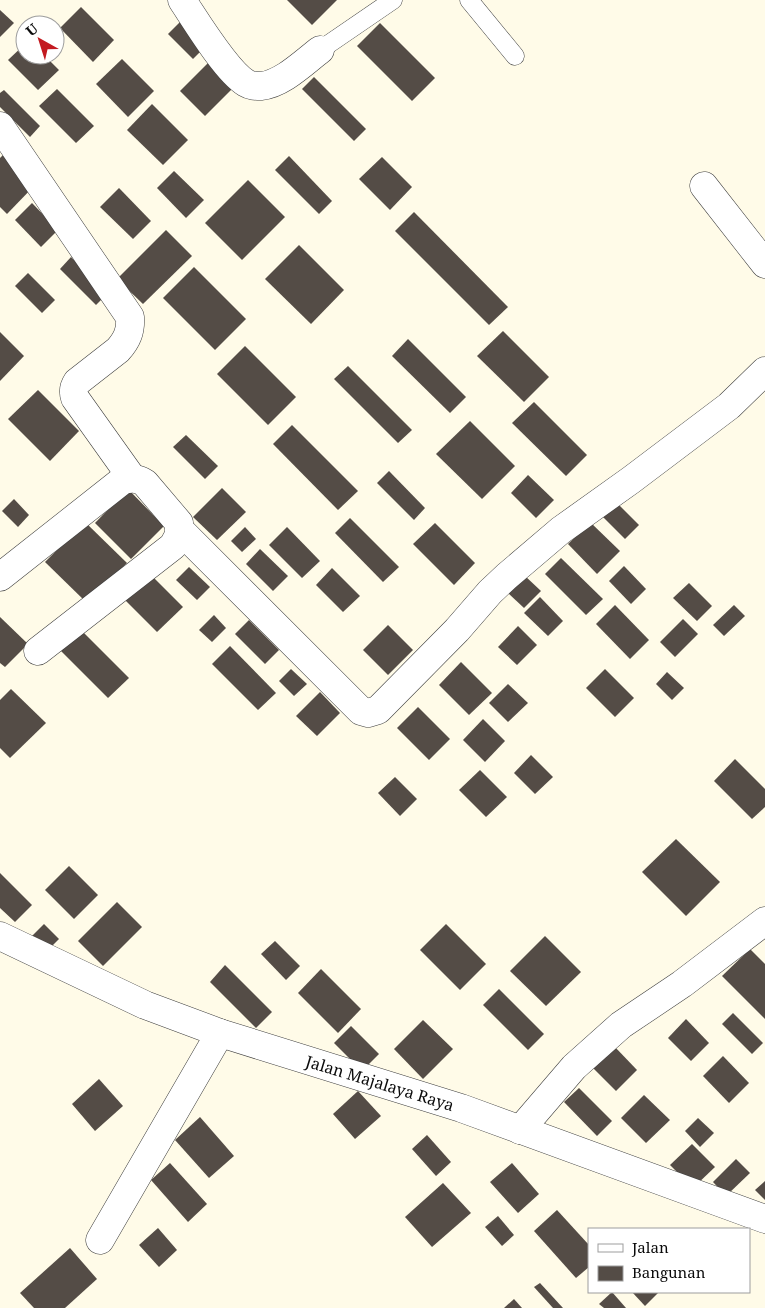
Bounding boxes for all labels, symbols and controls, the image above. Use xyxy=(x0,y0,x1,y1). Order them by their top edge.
north arrow xyxy=(15,15,65,65)
text: U xyxy=(21,18,42,40)
street label: Jalan Majalaya Raya xyxy=(302,1050,457,1116)
legend xyxy=(588,1228,750,1293)
text: Jalan xyxy=(631,1237,669,1257)
text: Bangunan xyxy=(632,1262,706,1282)

